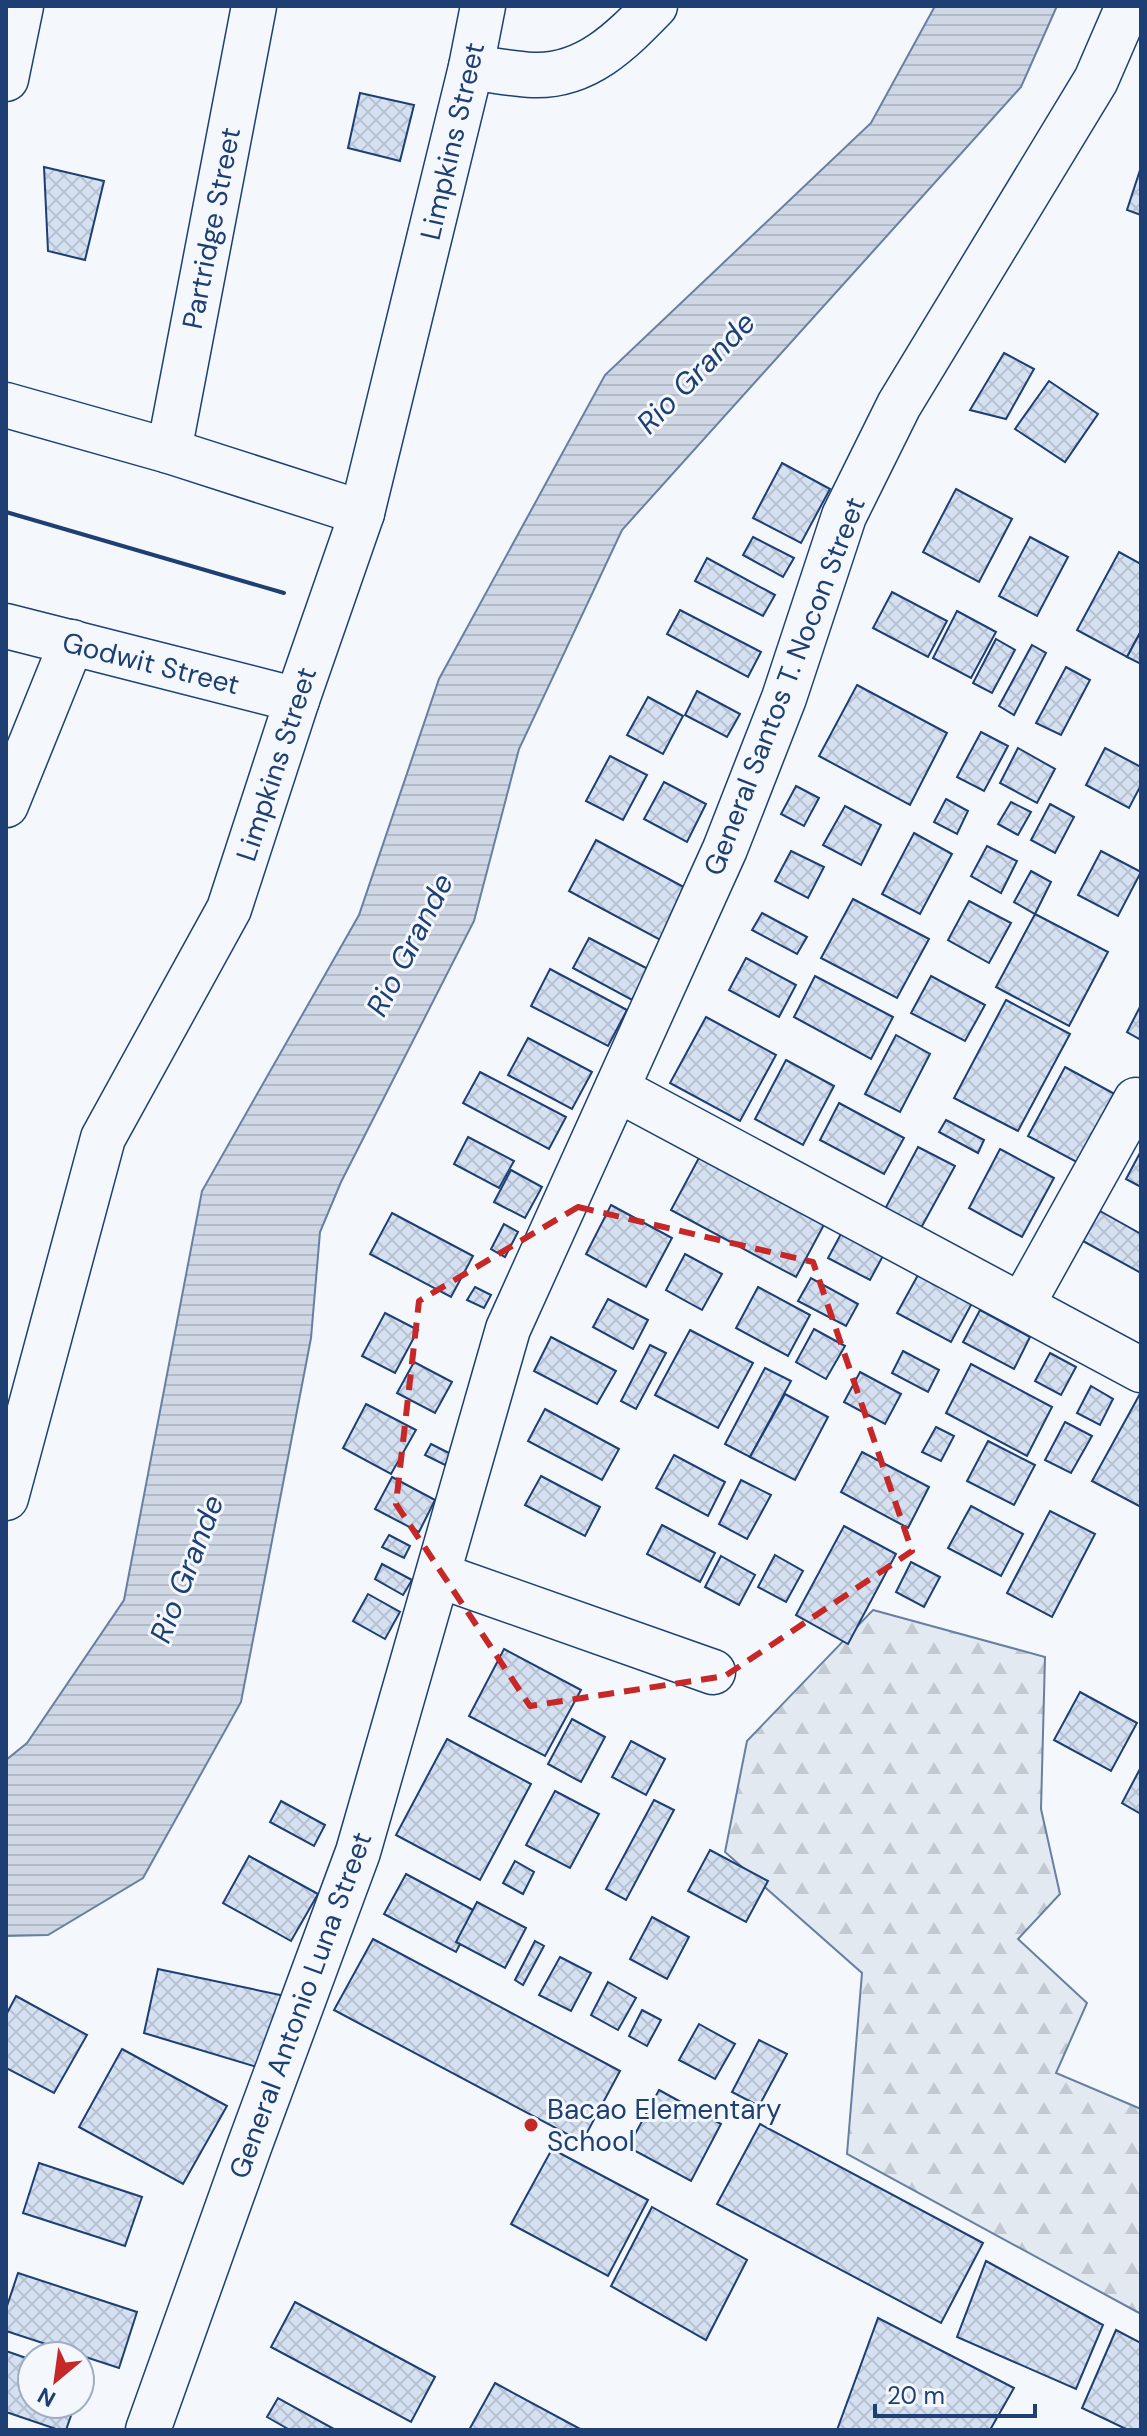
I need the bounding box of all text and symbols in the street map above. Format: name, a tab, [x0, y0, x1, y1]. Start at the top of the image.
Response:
street label: Limpkins Street	[412, 39, 493, 244]
street label: Partridge Street	[174, 124, 249, 332]
water label: Rio Grande	[628, 303, 763, 442]
street label: General Santos T. Nocon Street	[695, 492, 874, 881]
street label: Godwit Street	[58, 624, 243, 703]
street label: Limpkins Street	[228, 663, 325, 866]
water label: Rio Grande	[357, 867, 462, 1023]
water label: Rio Grande	[141, 1490, 232, 1648]
street label: General Antonio Luna Street	[220, 1827, 380, 2183]
place label: Bacao Elementary School	[547, 2091, 781, 2160]
marker: Bacao Elementary School	[522, 2116, 540, 2134]
north arrow	[16, 2340, 96, 2420]
scale bar	[875, 2368, 1035, 2418]
text: N	[32, 2380, 61, 2414]
text: 20 m	[887, 2380, 945, 2411]

